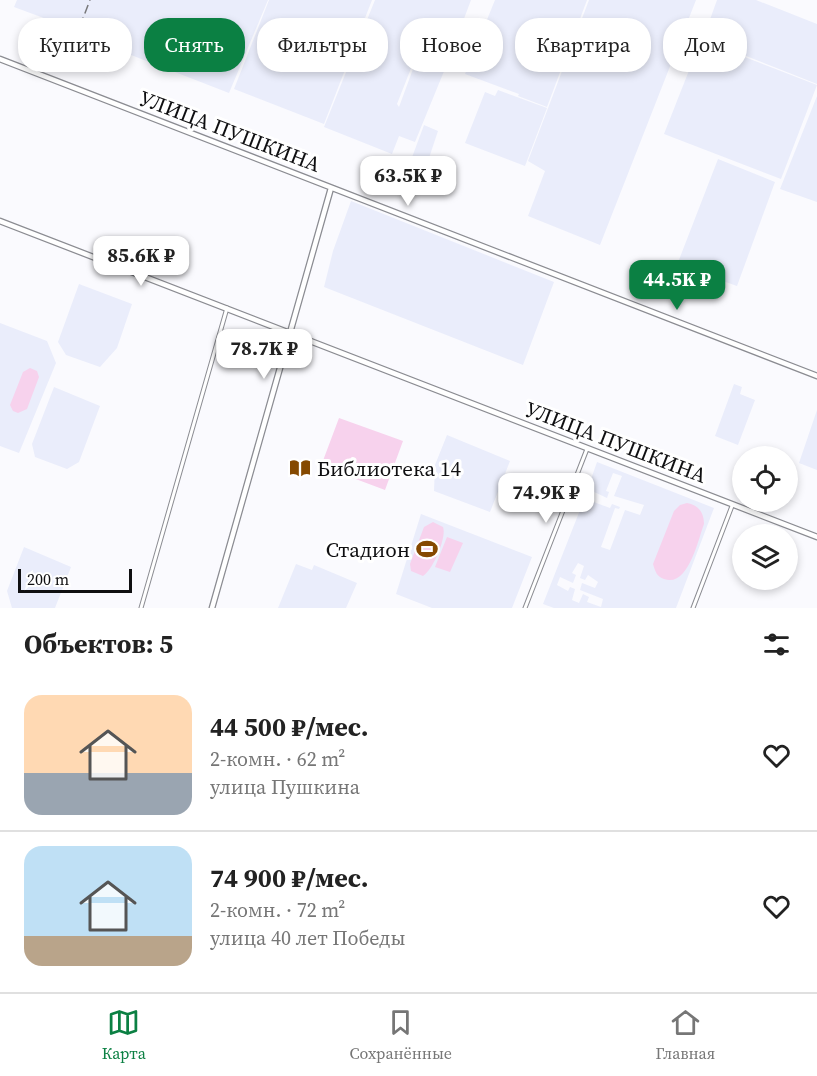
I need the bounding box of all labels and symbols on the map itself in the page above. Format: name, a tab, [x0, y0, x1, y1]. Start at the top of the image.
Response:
street label: УЛИЦА ПУШКИНА	[135, 83, 325, 179]
pin: 63.5K ₽	[353, 156, 463, 207]
pin: 85.6K ₽	[86, 236, 196, 287]
pin: 44.5K ₽	[622, 260, 732, 311]
pin: 78.7K ₽	[209, 329, 319, 380]
street label: УЛИЦА ПУШКИНА	[521, 394, 711, 490]
place label: Библиотека 14	[317, 454, 461, 483]
library icon: Библиотека 14	[288, 456, 312, 480]
pin: 74.9K ₽	[491, 473, 601, 524]
place label: Стадион	[326, 535, 410, 564]
sports icon: Стадион	[415, 537, 439, 561]
scale bar	[18, 566, 132, 594]

